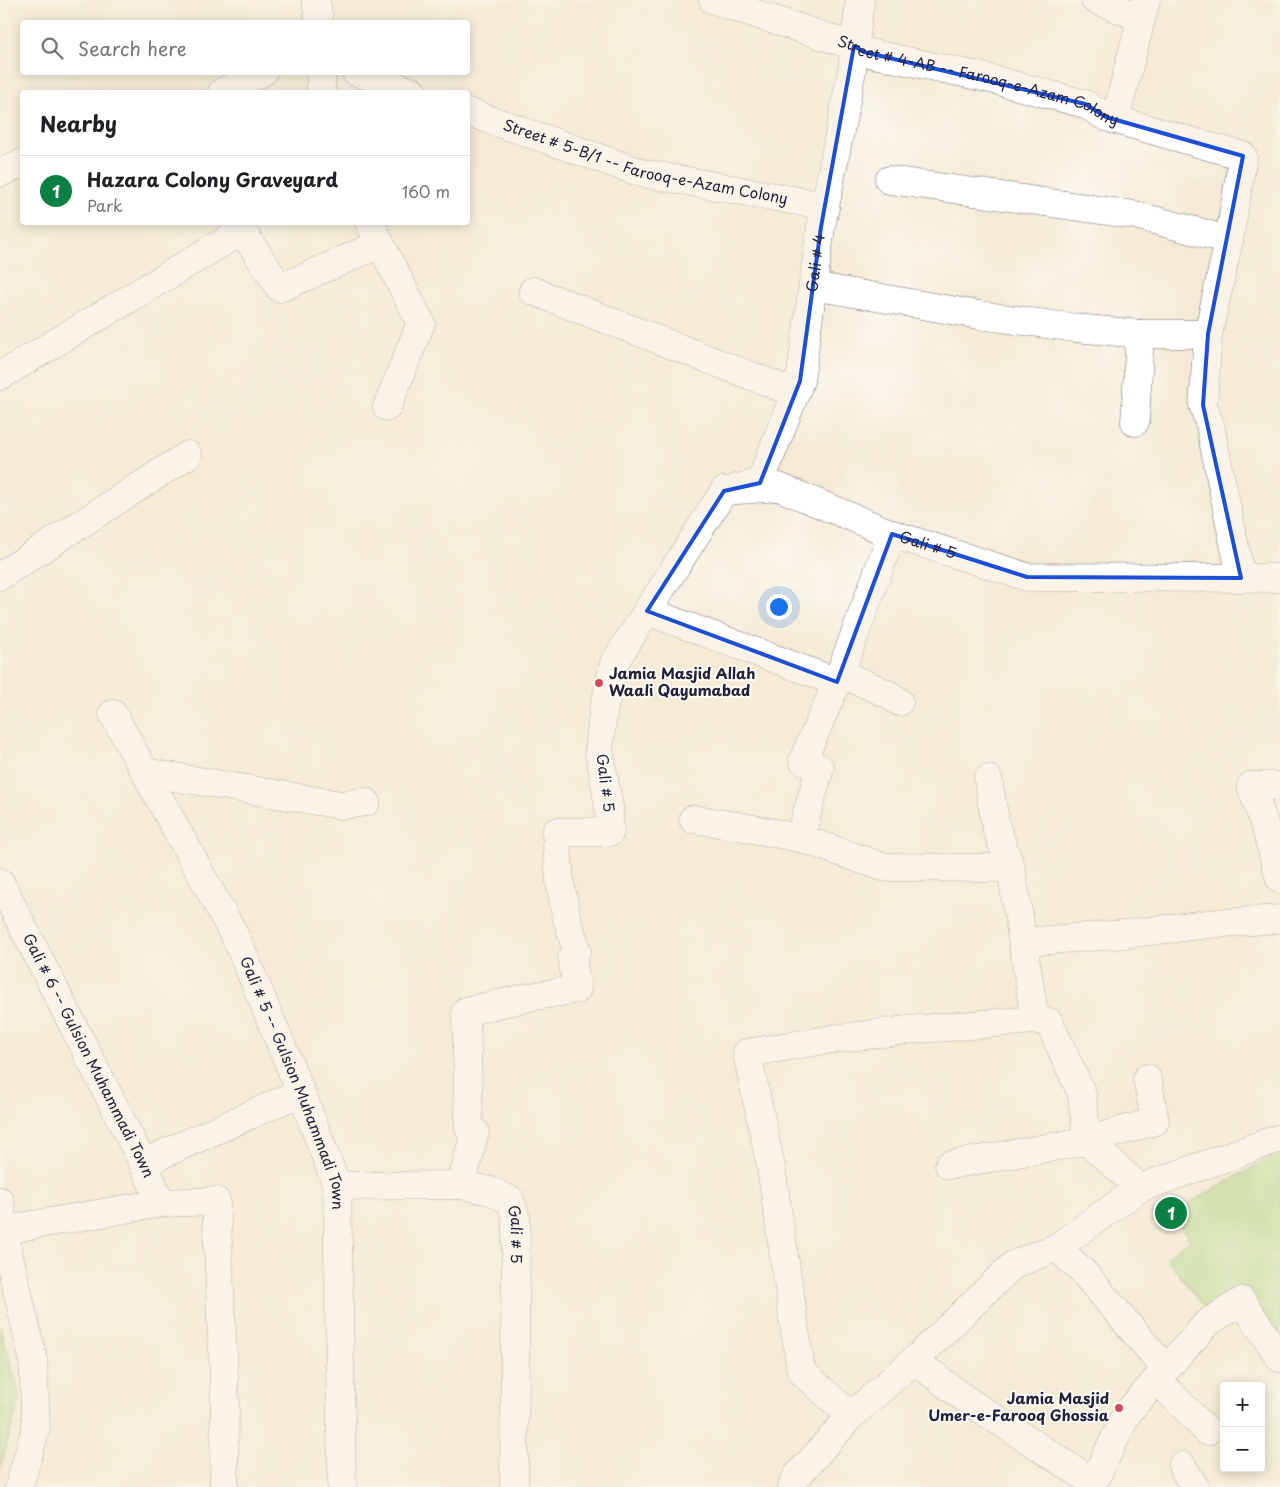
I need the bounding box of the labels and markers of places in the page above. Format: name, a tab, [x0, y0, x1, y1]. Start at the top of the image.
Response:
place label: Jamia Masjid Allah Waali Qayumabad	[609, 661, 755, 701]
marker: Jamia Masjid Allah Waali Qayumabad	[593, 677, 605, 689]
pin: 1	[1155, 1194, 1187, 1232]
place label: Jamia Masjid Umer-e-Farooq Ghossia	[928, 1386, 1110, 1426]
marker: Jamia Masjid Umer-e-Farooq Ghossia	[1113, 1402, 1125, 1414]

